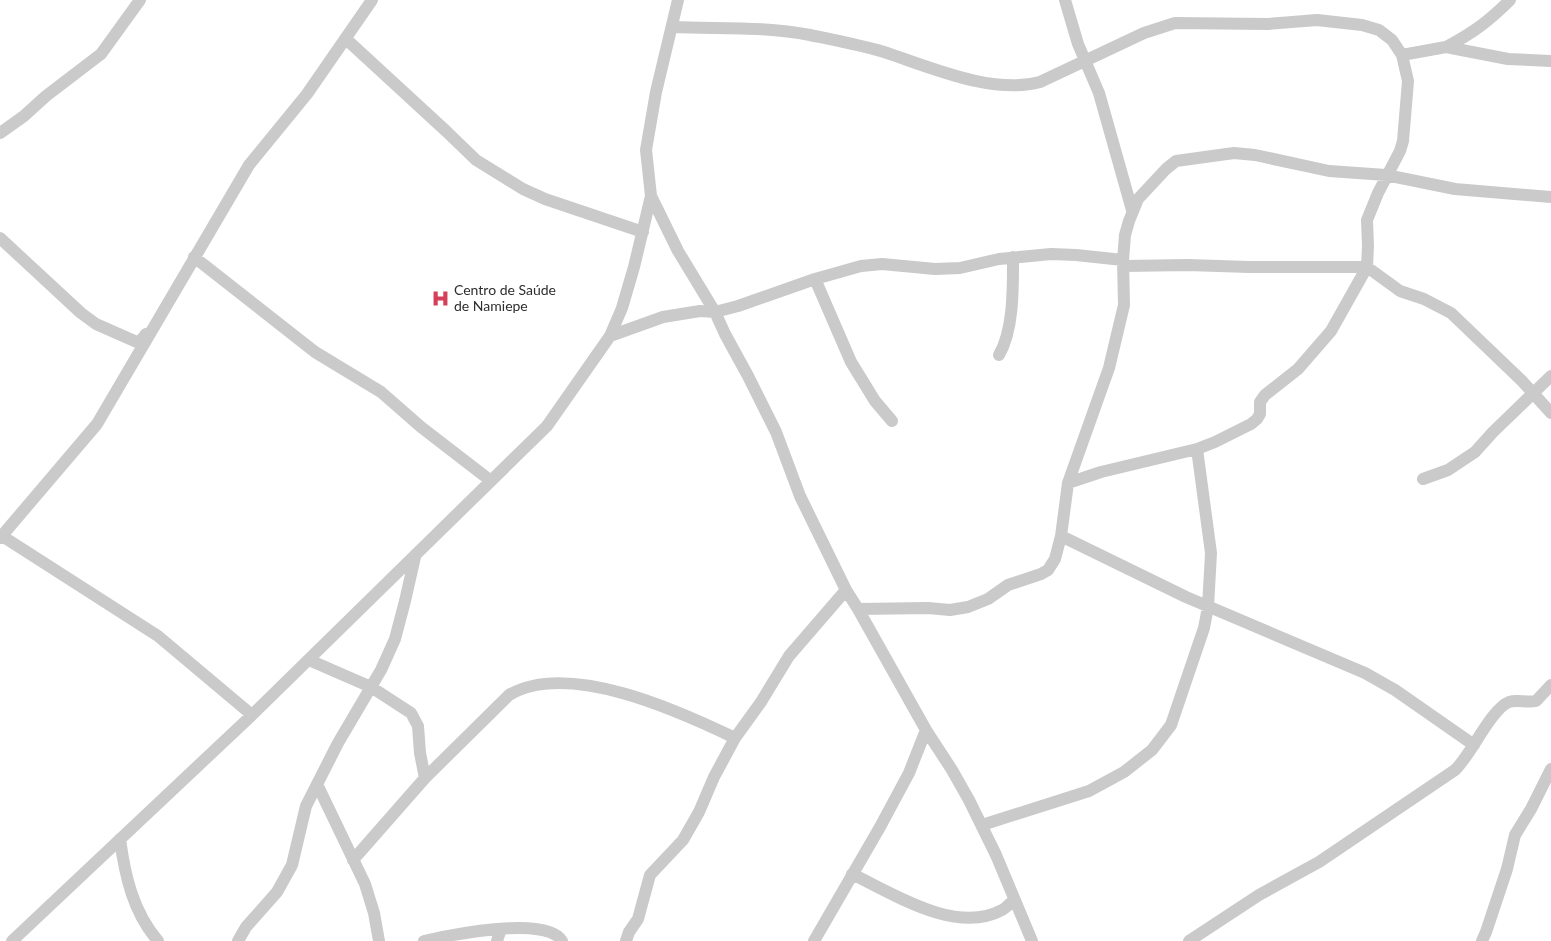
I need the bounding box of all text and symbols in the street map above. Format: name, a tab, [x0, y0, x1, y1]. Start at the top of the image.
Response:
place label: Centro de Saúde de Namiepe	[454, 281, 556, 314]
hospital icon: Centro de Saúde de Namiepe	[430, 288, 450, 308]

